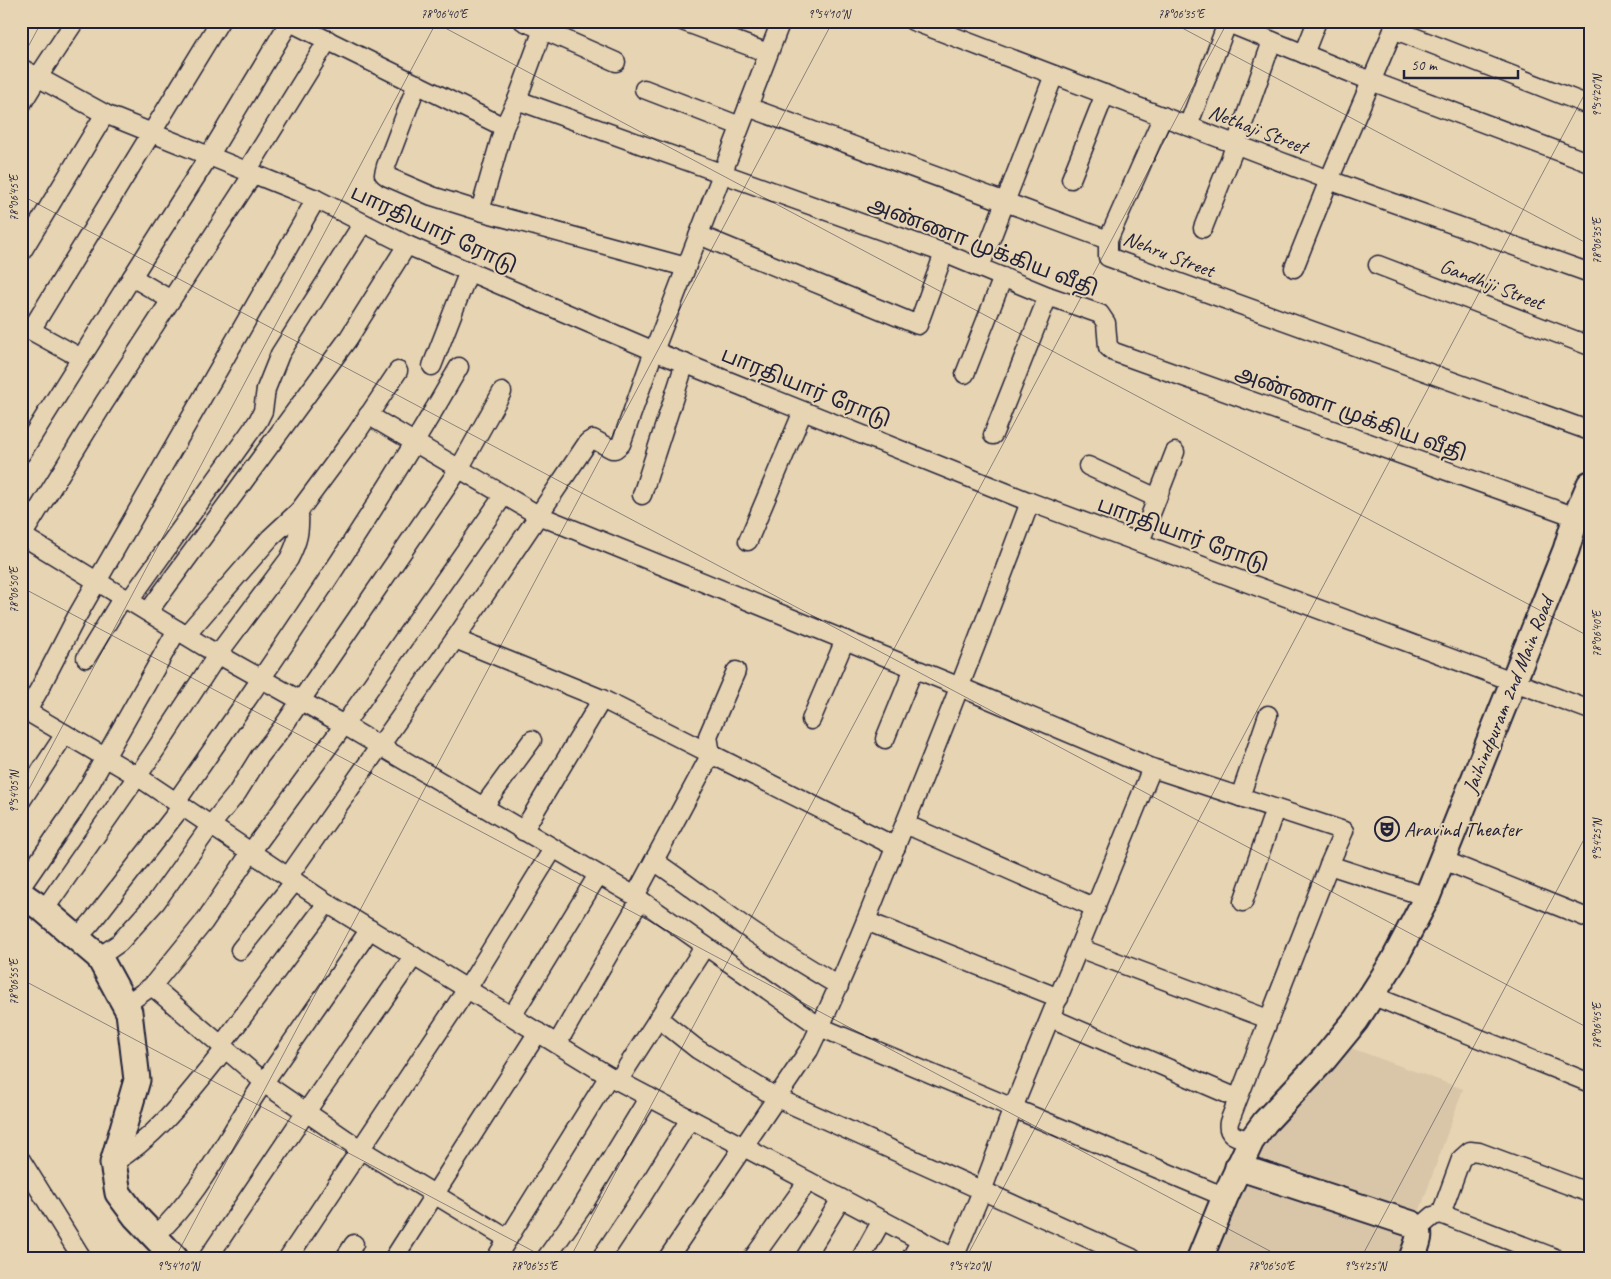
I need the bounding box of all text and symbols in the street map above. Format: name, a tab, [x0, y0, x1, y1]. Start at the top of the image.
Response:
text: 78°06'40"E	[421, 6, 469, 22]
text: 9°54'10"N	[808, 6, 852, 22]
text: 78°06'35"E	[1158, 6, 1206, 22]
scale bar	[1404, 48, 1517, 80]
text: 50 m	[1411, 56, 1438, 75]
text: 9°54'20"N	[1589, 73, 1605, 117]
street label: Nethaji Street	[1205, 98, 1314, 161]
text: 78°06'45"E	[6, 173, 22, 221]
street label: பாரதியார் ரோடு	[346, 179, 521, 280]
street label: அண்ணா முக்கிய வீதி	[864, 190, 1102, 303]
text: 78°06'35"E	[1589, 216, 1605, 264]
street label: Nehru Street	[1120, 225, 1220, 284]
street label: Gandhiji Street	[1436, 252, 1550, 316]
street label: பாரதியார் ரோடு	[717, 341, 894, 434]
street label: அண்ணா முக்கிய வீதி	[1231, 359, 1470, 468]
street label: பாரதியார் ரோடு	[1093, 491, 1272, 578]
text: 78°06'50"E	[6, 565, 22, 613]
street label: Jaihindpuram 2nd Main Road	[1456, 590, 1561, 798]
text: 78°06'40"E	[1589, 609, 1605, 657]
text: 9°54'05"N	[6, 769, 22, 813]
theatre icon: Aravind Theater	[1374, 816, 1400, 842]
place label: Aravind Theater	[1404, 816, 1524, 842]
text: 9°54'25"N	[1589, 817, 1605, 861]
text: 78°06'55"E	[6, 957, 22, 1005]
text: 78°06'45"E	[1589, 1001, 1605, 1049]
text: 9°54'10"N	[157, 1258, 201, 1274]
text: 78°06'55"E	[511, 1258, 559, 1274]
text: 9°54'20"N	[948, 1258, 992, 1274]
text: 78°06'50"E	[1248, 1258, 1296, 1274]
text: 9°54'25"N	[1344, 1258, 1388, 1274]

